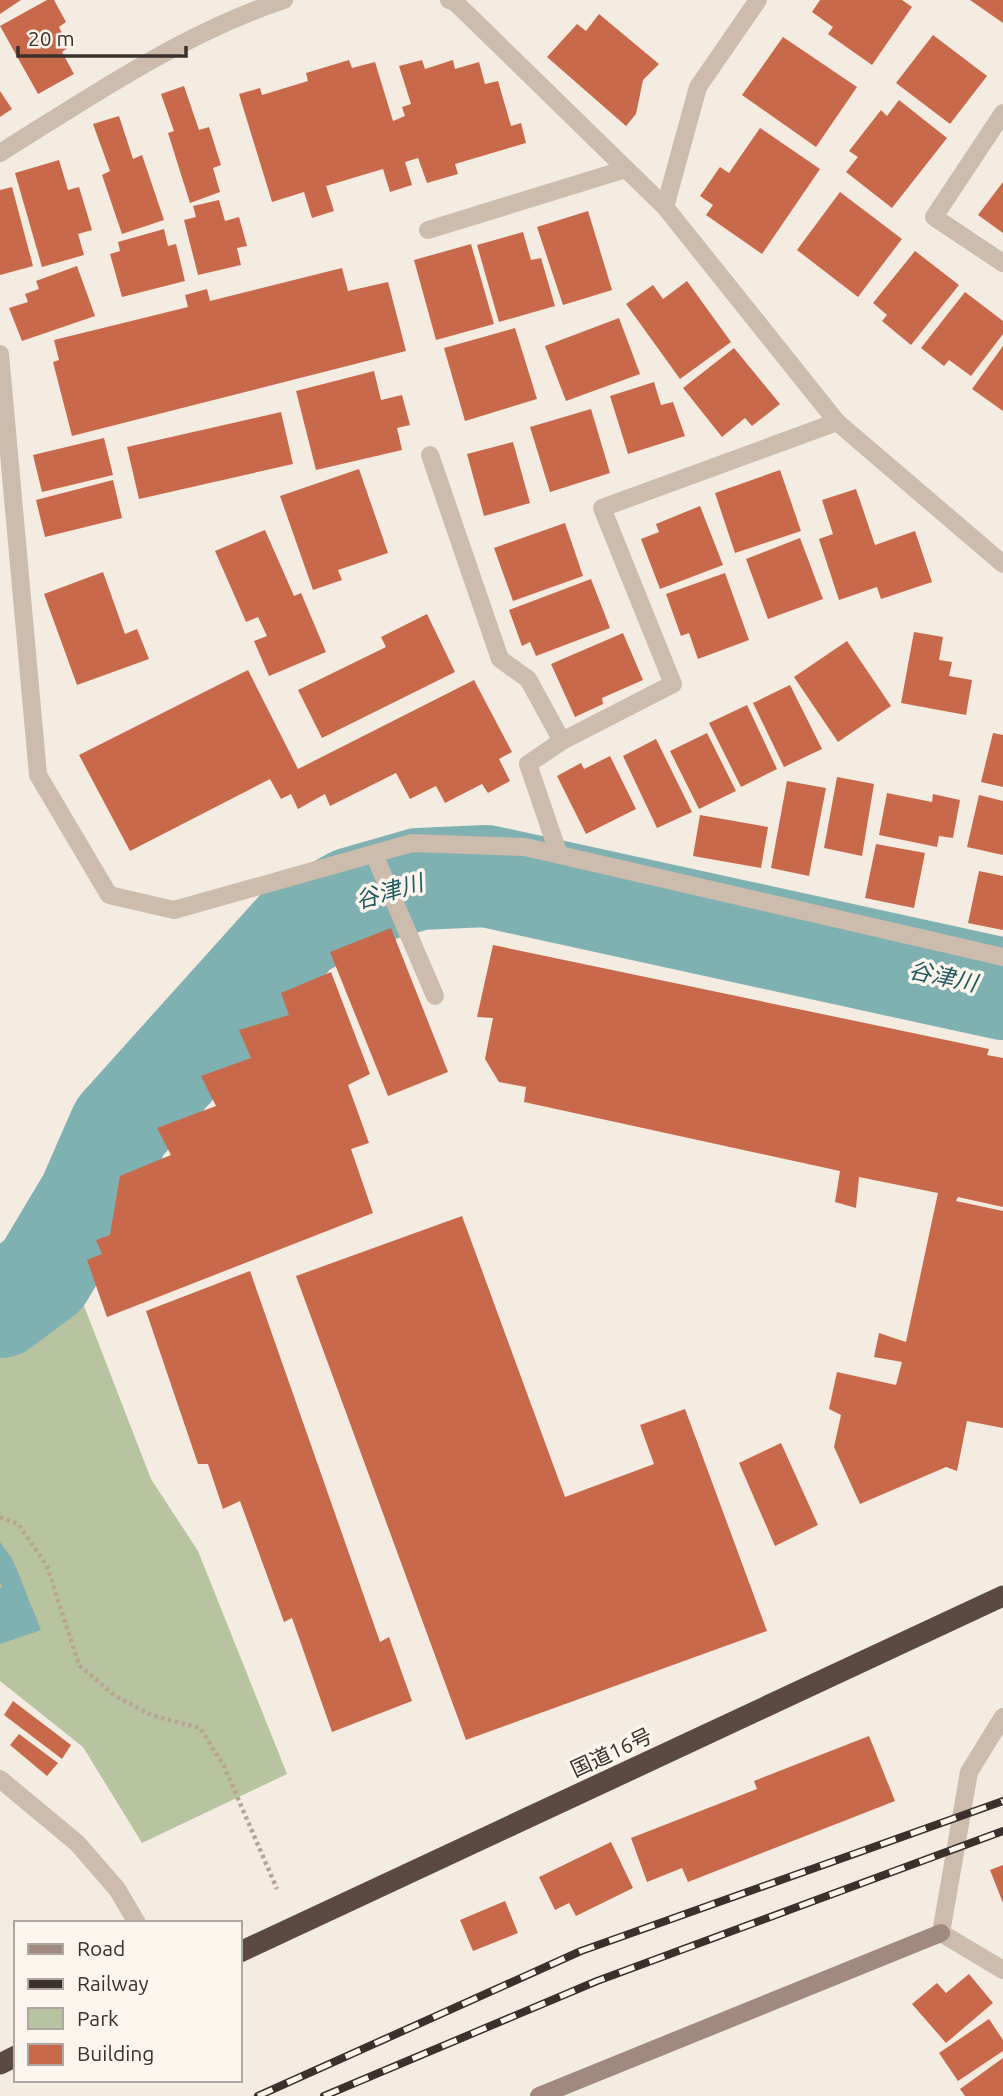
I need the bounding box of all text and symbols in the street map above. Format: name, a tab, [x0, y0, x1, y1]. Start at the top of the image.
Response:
scale bar	[18, 14, 186, 58]
text: 20 m	[28, 26, 75, 50]
water label: 谷津川	[352, 869, 428, 913]
water label: 谷津川	[907, 957, 982, 996]
street label: 国道16号	[567, 1723, 655, 1781]
legend	[14, 1921, 242, 2082]
text: Road	[77, 1936, 125, 1960]
text: Railway	[77, 1971, 149, 1995]
text: Park	[77, 2006, 119, 2030]
text: Building	[77, 2041, 154, 2065]

